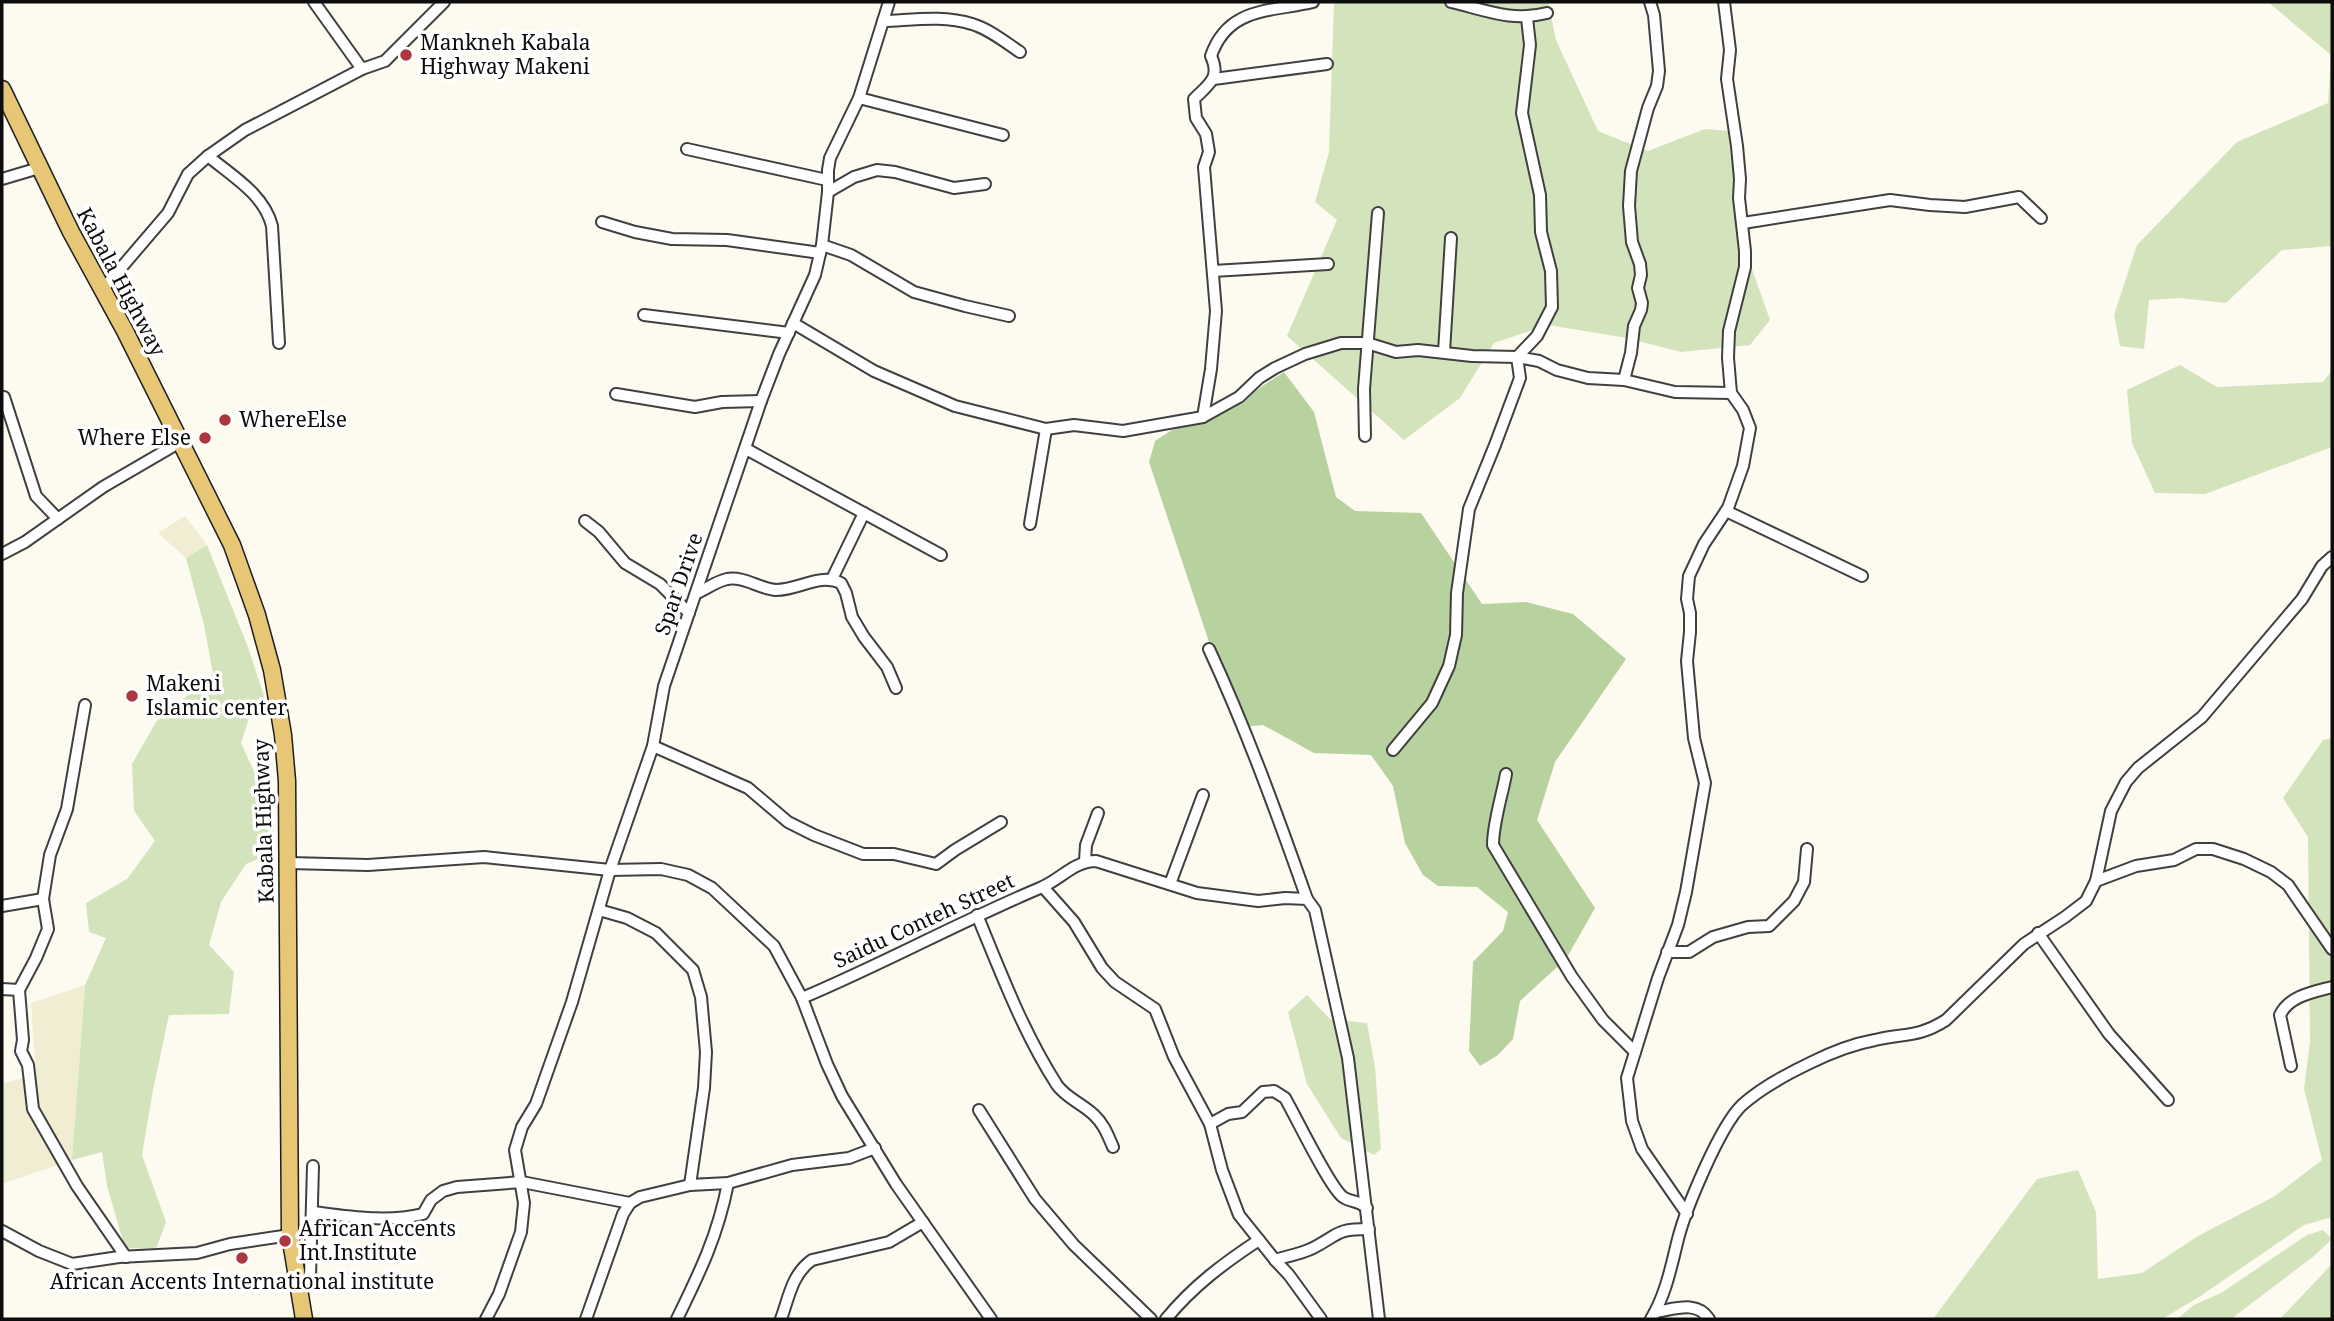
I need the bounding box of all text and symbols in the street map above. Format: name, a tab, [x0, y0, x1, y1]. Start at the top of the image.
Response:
place label: Mankneh Kabala Highway Makeni	[420, 28, 591, 80]
marker: Mankneh Kabala Highway Makeni	[398, 47, 414, 63]
street label: Kabala Highway	[71, 202, 173, 361]
place label: WhereElse	[239, 405, 347, 433]
marker: WhereElse	[217, 412, 233, 428]
place label: Where Else	[78, 423, 191, 451]
marker: Where Else	[197, 430, 213, 446]
street label: Spar Drive	[647, 529, 709, 639]
place label: Makeni Islamic center	[146, 669, 288, 721]
marker: Makeni Islamic center	[124, 688, 140, 704]
street label: Kabala Highway	[246, 738, 280, 904]
street label: Saidu Conteh Street	[829, 866, 1018, 974]
place label: African Accents Int.Institute	[299, 1214, 456, 1266]
marker: African Accents Int.Institute	[277, 1233, 293, 1249]
marker: African Accents International institute	[234, 1250, 250, 1266]
place label: African Accents International institute	[50, 1267, 434, 1295]

